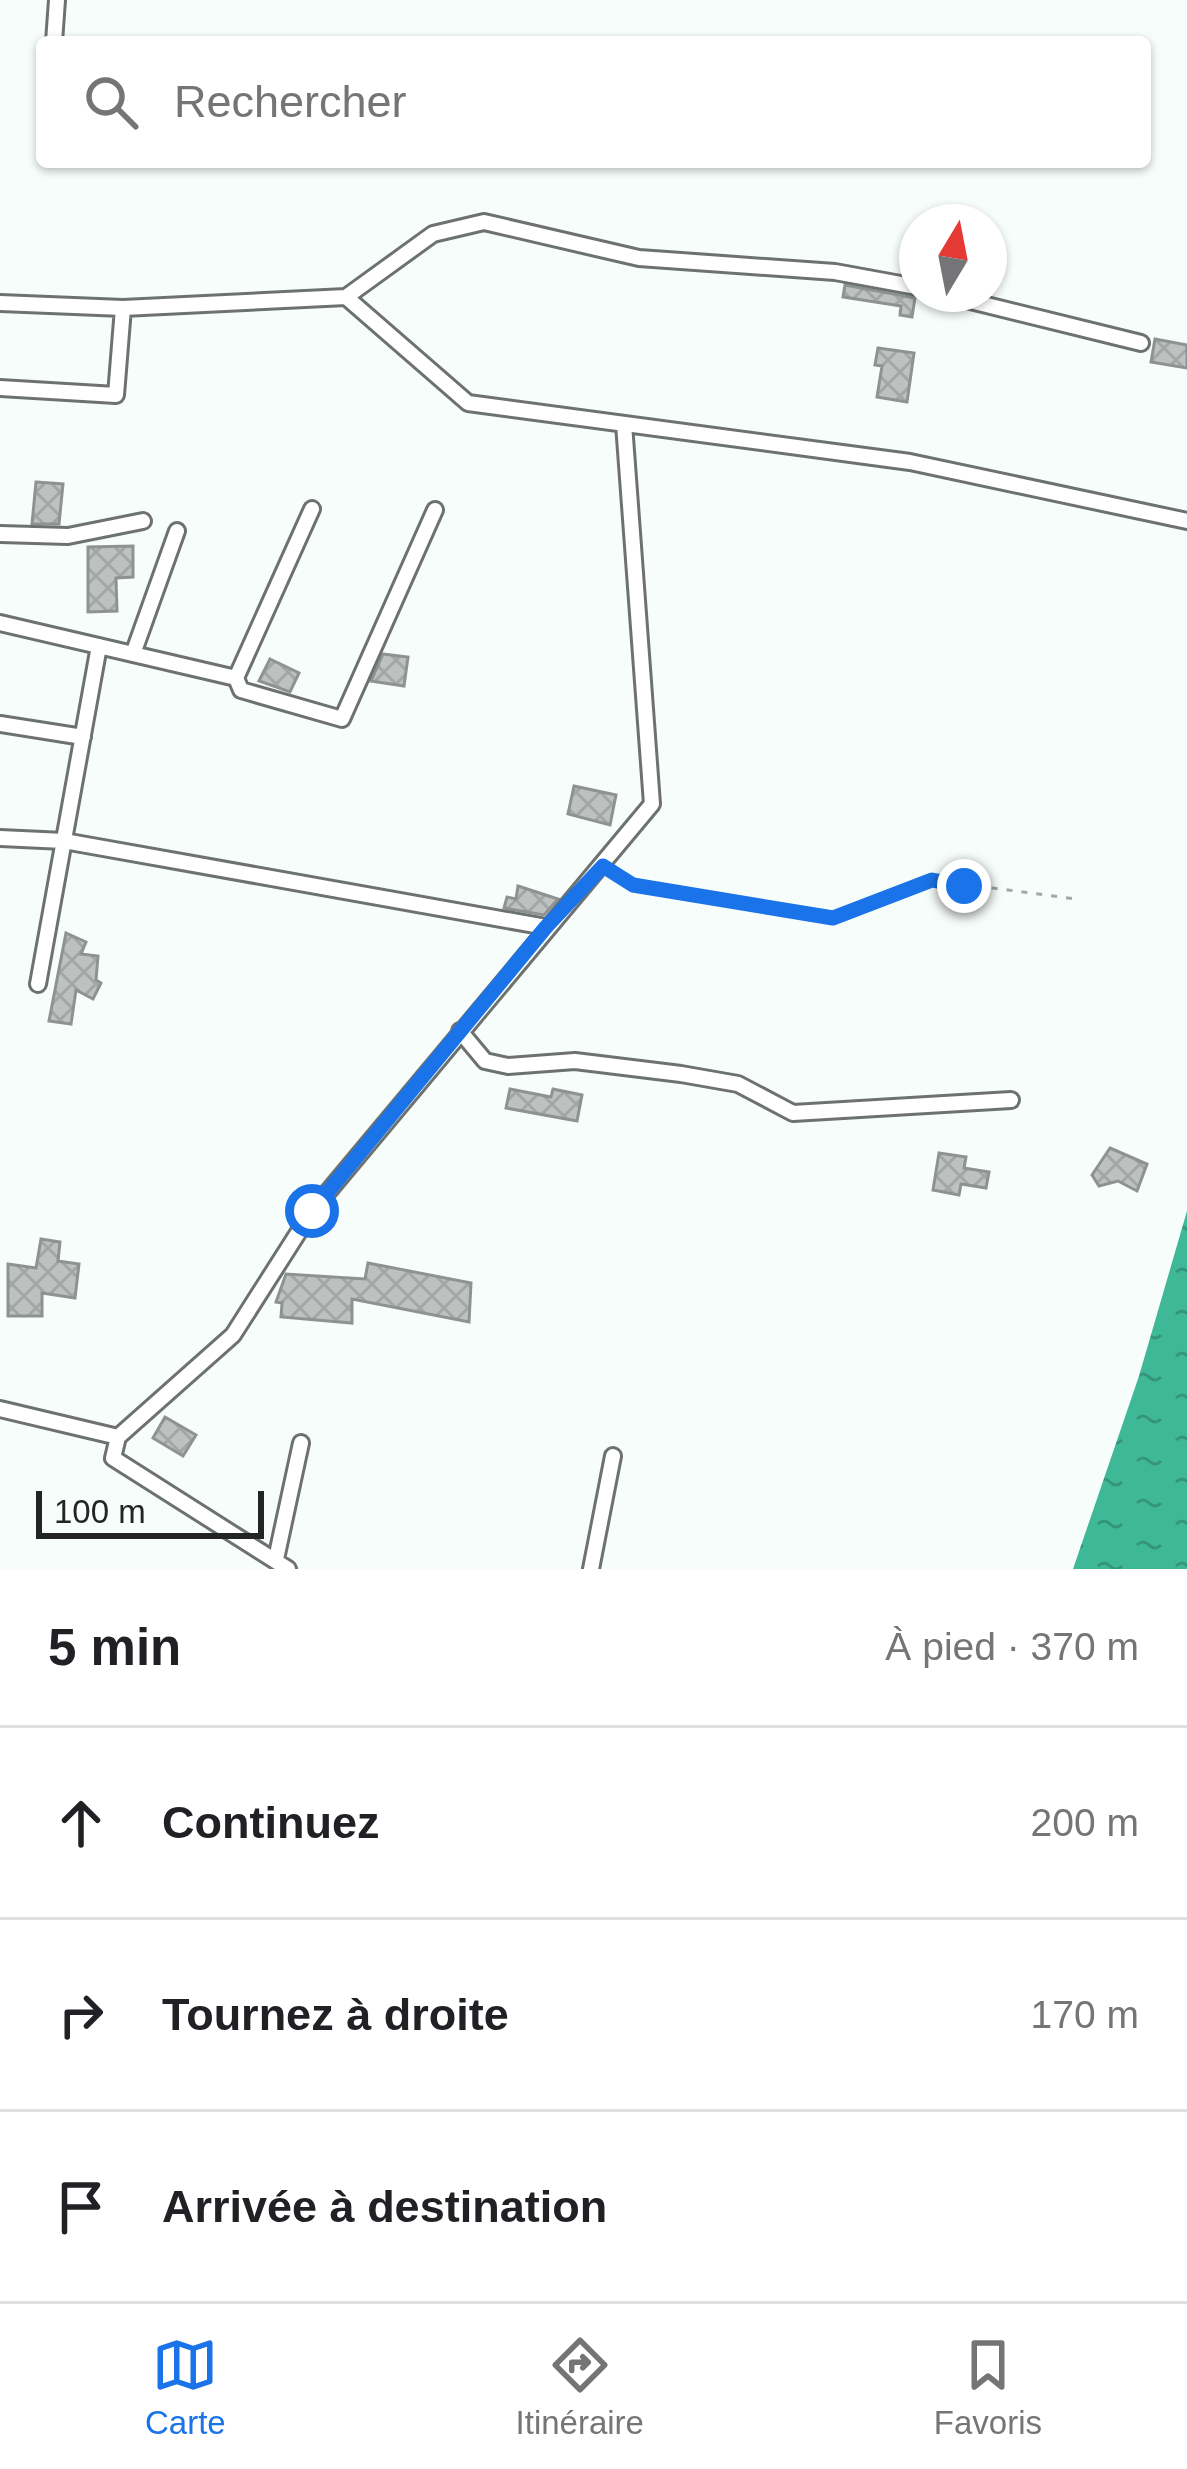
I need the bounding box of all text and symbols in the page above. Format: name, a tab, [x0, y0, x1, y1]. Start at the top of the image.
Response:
search box	[36, 36, 1151, 168]
icon: search	[78, 69, 144, 135]
text: Rechercher	[174, 76, 407, 127]
north arrow	[899, 204, 1007, 312]
route end	[937, 859, 991, 913]
route start	[285, 1184, 339, 1238]
scale bar	[36, 1485, 264, 1538]
text: 100 m	[54, 1493, 146, 1530]
text: 5 min	[48, 1619, 181, 1676]
text: À pied · 370 m	[885, 1625, 1139, 1668]
icon: ahead	[48, 1790, 114, 1856]
text: Continuez	[162, 1797, 379, 1848]
text: 200 m	[1031, 1801, 1139, 1844]
icon: right	[48, 1982, 114, 2048]
text: Tournez à droite	[162, 1989, 509, 2040]
text: 170 m	[1031, 1993, 1139, 2036]
icon: arrive	[48, 2174, 114, 2240]
text: Arrivée à destination	[162, 2181, 607, 2232]
tab: Carte	[145, 2332, 226, 2442]
tab: Itinéraire	[516, 2332, 644, 2442]
tab: Favoris	[934, 2332, 1042, 2442]

